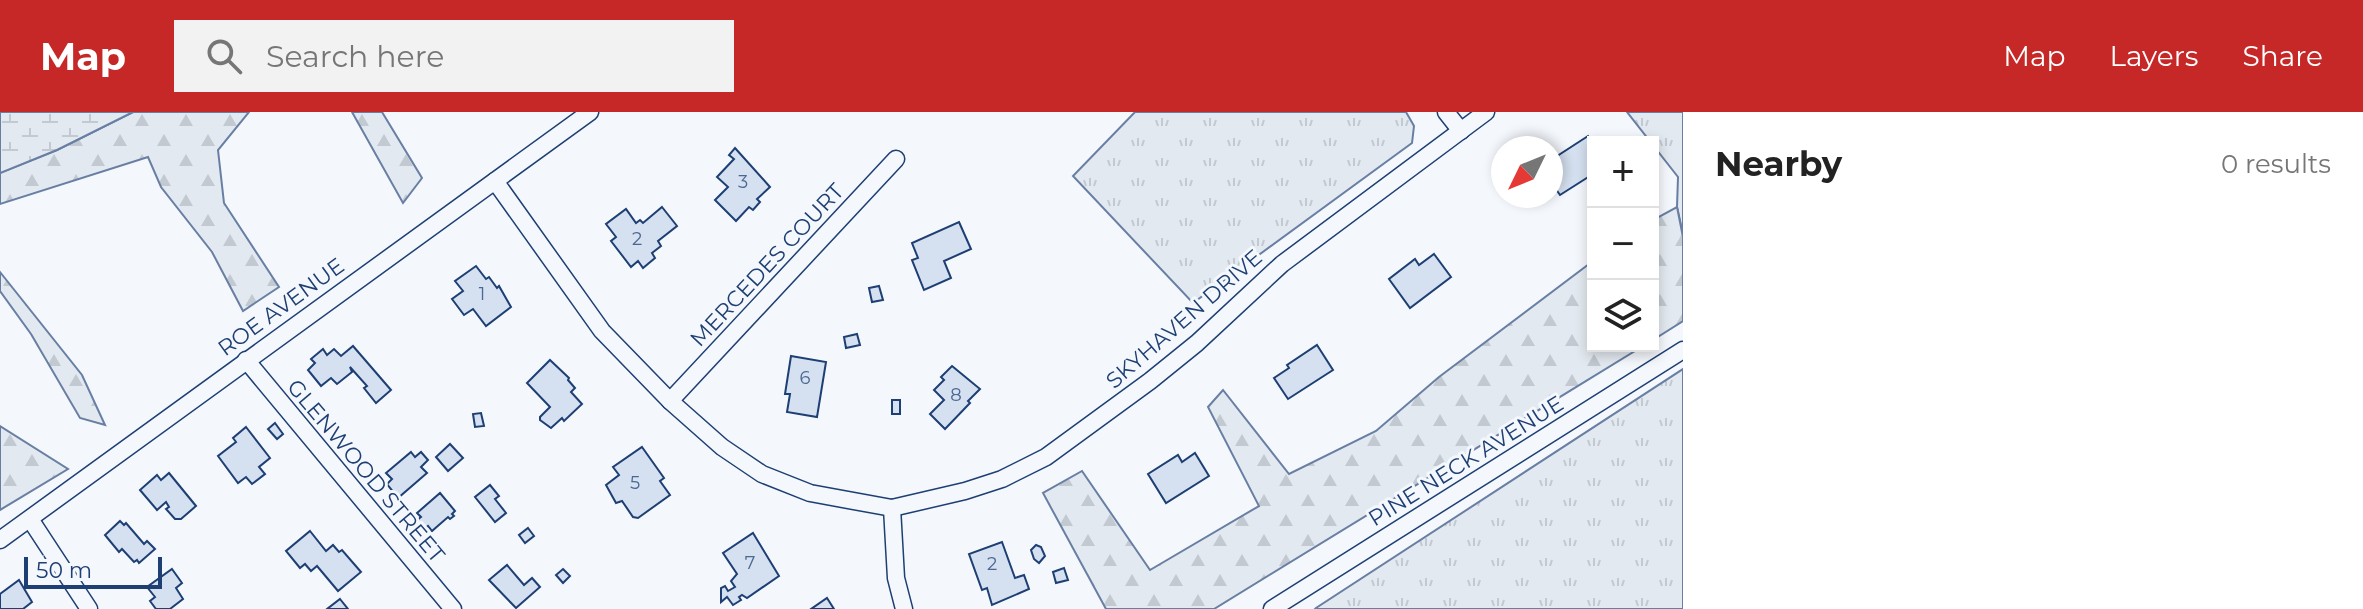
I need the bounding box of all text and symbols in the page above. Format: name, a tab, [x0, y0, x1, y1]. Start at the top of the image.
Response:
search box	[174, 20, 734, 92]
text: Map	[40, 33, 126, 80]
icon: search	[202, 34, 246, 78]
text: Search here	[266, 38, 444, 75]
text: Map	[2003, 39, 2066, 73]
text: Layers	[2110, 39, 2199, 73]
text: Share	[2243, 39, 2323, 73]
north arrow	[1491, 136, 1563, 208]
map controls	[1587, 136, 1659, 352]
button: +	[1587, 136, 1659, 208]
text: Nearby	[1715, 143, 1842, 185]
text: 0 results	[2221, 148, 2331, 180]
house number: 3	[738, 171, 748, 193]
street label: MERCEDES COURT	[684, 178, 850, 352]
button: −	[1587, 208, 1659, 280]
house number: 2	[632, 228, 642, 250]
street label: SKYHAVEN DRIVE	[1100, 244, 1268, 394]
street label: ROE AVENUE	[213, 252, 349, 362]
button: layers	[1587, 280, 1659, 352]
house number: 1	[479, 283, 485, 305]
house number: 6	[800, 367, 811, 389]
street label: GLENWOOD STREET	[281, 374, 451, 568]
house number: 8	[950, 384, 962, 406]
street label: PINE NECK AVENUE	[1363, 390, 1569, 532]
house number: 5	[630, 472, 640, 494]
house number: 7	[745, 552, 755, 574]
scale bar	[24, 553, 162, 589]
house number: 2	[987, 553, 997, 575]
text: 50 m	[36, 557, 92, 584]

